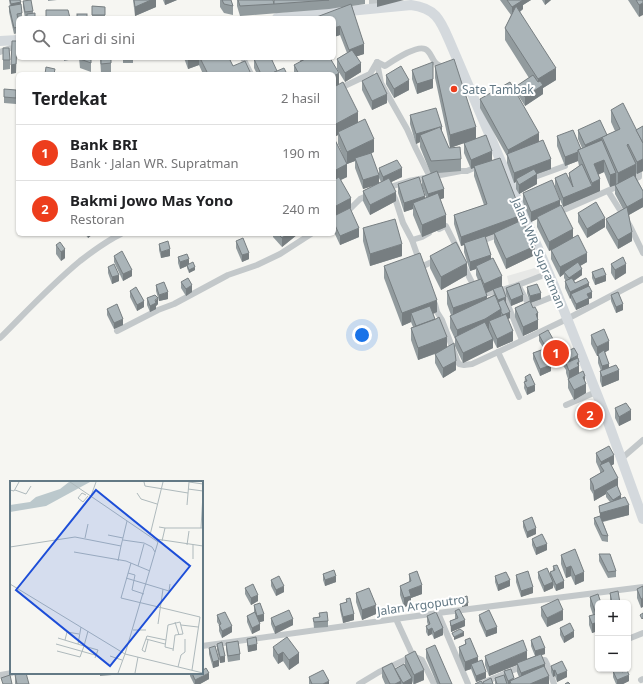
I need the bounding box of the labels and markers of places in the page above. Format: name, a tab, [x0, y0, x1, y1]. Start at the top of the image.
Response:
place label: Sate Tambak	[462, 81, 534, 98]
marker: Sate Tambak	[449, 84, 459, 94]
pin: 1	[543, 338, 569, 368]
pin: 2	[577, 400, 603, 430]

